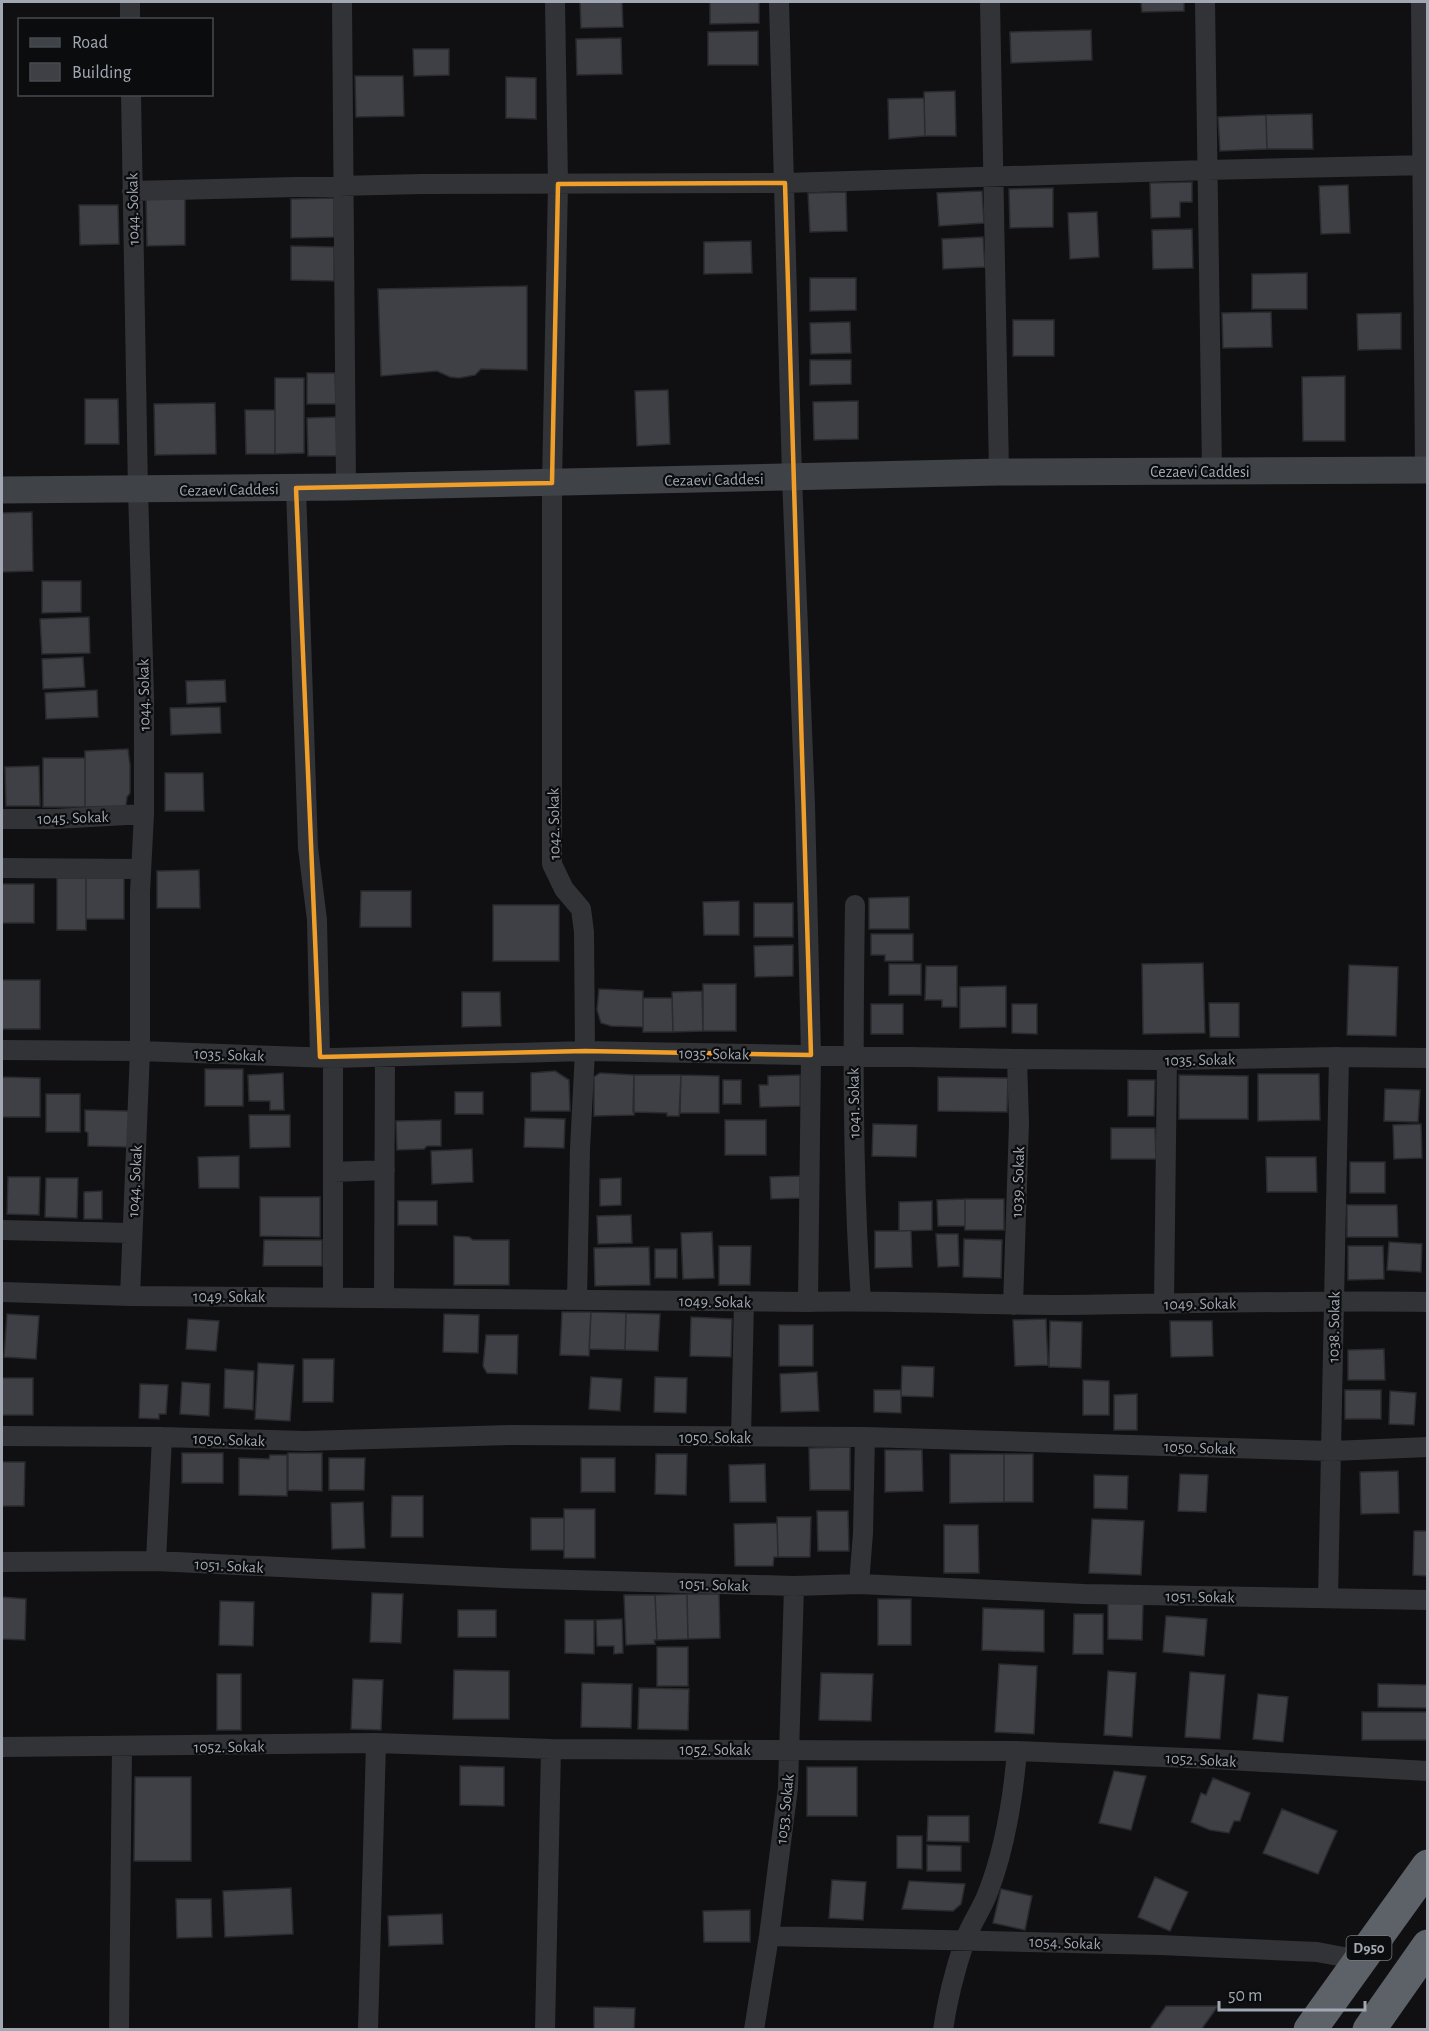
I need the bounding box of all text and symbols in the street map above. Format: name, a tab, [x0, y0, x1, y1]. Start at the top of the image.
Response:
legend	[18, 18, 213, 96]
text: Road	[72, 34, 108, 52]
text: Building	[72, 64, 132, 82]
street label: 1044. Sokak	[124, 172, 142, 245]
street label: Cezaevi Caddesi	[1150, 464, 1250, 480]
street label: Cezaevi Caddesi	[664, 471, 764, 489]
street label: Cezaevi Caddesi	[179, 481, 279, 499]
street label: 1044. Sokak	[135, 658, 153, 731]
street label: 1042. Sokak	[545, 787, 563, 860]
street label: 1045. Sokak	[37, 809, 110, 827]
street label: 1035. Sokak	[679, 1045, 750, 1063]
street label: 1035. Sokak	[194, 1046, 265, 1064]
street label: 1035. Sokak	[1165, 1051, 1236, 1069]
street label: 1041. Sokak	[845, 1067, 863, 1138]
street label: 1044. Sokak	[125, 1144, 145, 1218]
street label: 1039. Sokak	[1009, 1146, 1027, 1218]
street label: 1049. Sokak	[193, 1289, 266, 1305]
street label: 1038. Sokak	[1325, 1291, 1343, 1363]
street label: 1049. Sokak	[679, 1293, 752, 1311]
street label: 1049. Sokak	[1164, 1295, 1237, 1313]
street label: 1050. Sokak	[679, 1430, 752, 1446]
street label: 1050. Sokak	[193, 1431, 266, 1449]
street label: 1050. Sokak	[1164, 1439, 1237, 1457]
street label: 1051. Sokak	[194, 1556, 265, 1576]
street label: 1051. Sokak	[679, 1576, 750, 1594]
street label: 1051. Sokak	[1165, 1588, 1235, 1606]
street label: 1052. Sokak	[193, 1738, 265, 1756]
street label: 1052. Sokak	[680, 1742, 751, 1758]
street label: 1052. Sokak	[1165, 1750, 1238, 1770]
street label: 1053. Sokak	[773, 1773, 797, 1845]
street label: 1054. Sokak	[1029, 1934, 1102, 1952]
road number: D950	[1346, 1936, 1392, 1960]
scale bar	[1219, 1974, 1364, 2012]
text: 50 m	[1228, 1987, 1262, 2005]

